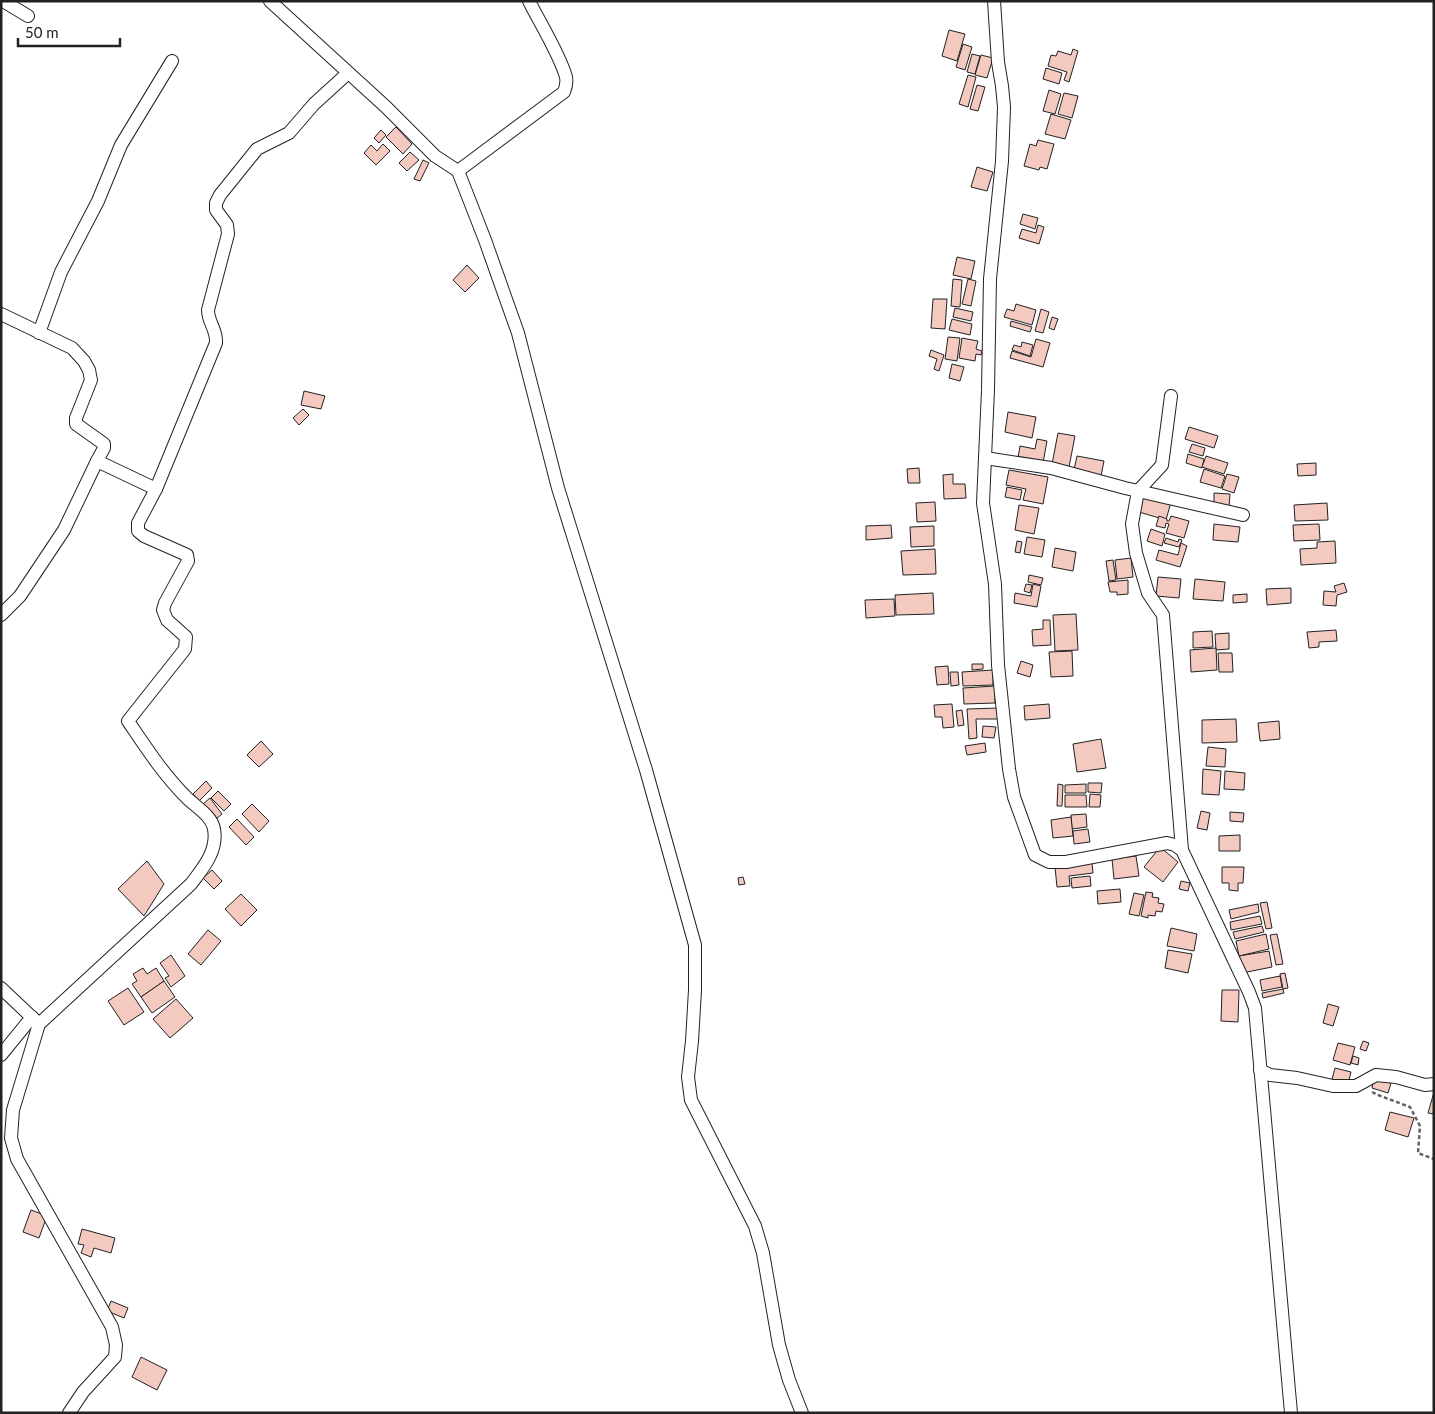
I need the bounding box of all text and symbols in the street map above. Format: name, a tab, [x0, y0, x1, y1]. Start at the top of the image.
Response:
scale bar	[18, 15, 120, 47]
text: 50 m	[25, 23, 59, 41]

